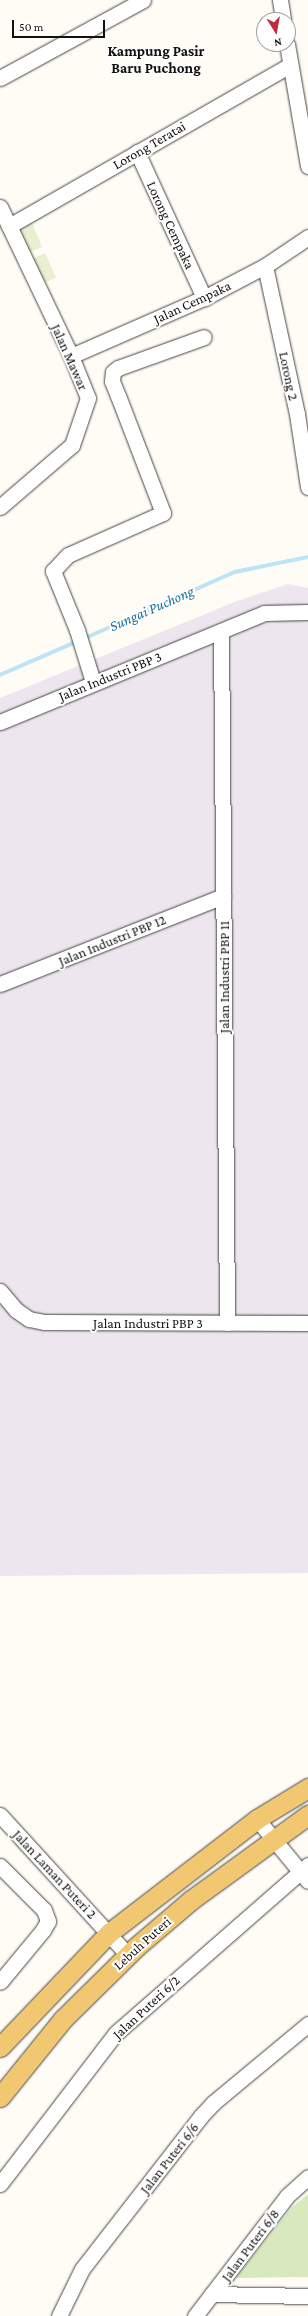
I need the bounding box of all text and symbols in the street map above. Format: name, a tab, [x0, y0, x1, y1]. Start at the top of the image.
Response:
scale bar	[14, 12, 107, 38]
north arrow	[256, 12, 296, 52]
text: 50 m	[19, 20, 43, 34]
text: N	[273, 36, 283, 49]
district label: Kampung Pasir Baru Puchong	[107, 42, 205, 77]
street label: Lorong Teratai	[109, 117, 189, 173]
street label: Lorong Cempaka	[143, 178, 199, 272]
street label: Jalan Cempaka	[151, 277, 233, 327]
street label: Jalan Mawar	[48, 321, 92, 393]
street label: Lorong 2	[276, 350, 302, 402]
water label: Sungai Puchong	[107, 582, 197, 636]
street label: Jalan Industri PBP 3	[56, 648, 164, 704]
street label: Jalan Industri PBP 12	[56, 911, 168, 969]
street label: Jalan Industri PBP 11	[216, 921, 232, 1033]
street label: Jalan Industri PBP 3	[93, 1315, 203, 1331]
street label: Jalan Laman Puteri 2	[10, 1826, 100, 1922]
street label: Lebuh Puteri	[110, 1913, 174, 1973]
street label: Jalan Puteri 6/2	[109, 1972, 183, 2042]
street label: Jalan Puteri 6/6	[136, 2119, 202, 2197]
street label: Jalan Puteri 6/8	[217, 2205, 283, 2285]

